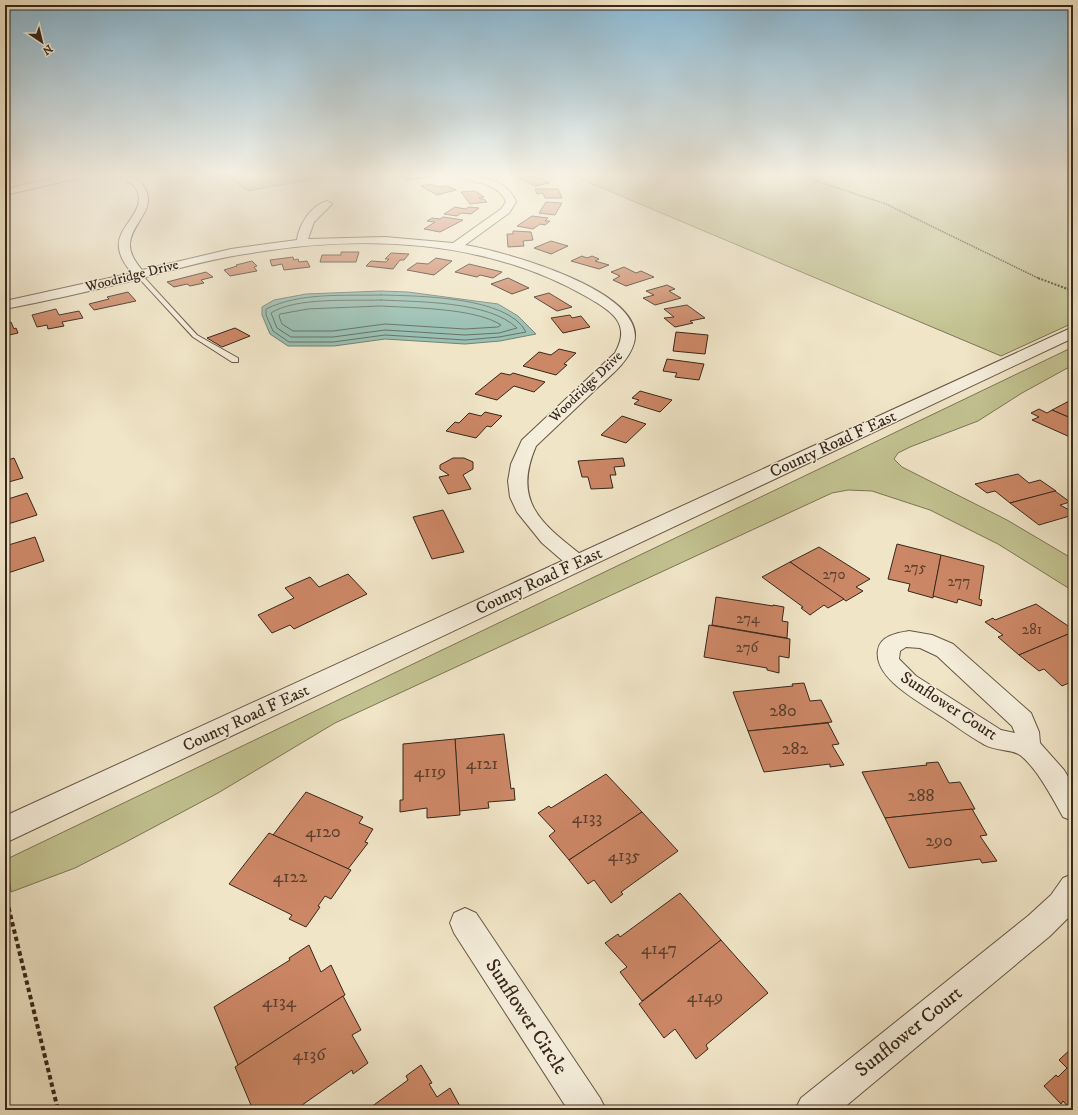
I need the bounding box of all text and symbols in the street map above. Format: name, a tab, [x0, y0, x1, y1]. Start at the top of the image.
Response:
north arrow	[22, 22, 62, 62]
text: N	[39, 41, 55, 58]
street label: Woodridge Drive	[83, 256, 181, 297]
street label: Woodridge Drive	[545, 347, 627, 427]
street label: County Road F East	[766, 405, 900, 483]
street label: County Road F East	[472, 542, 606, 620]
house number: 275	[904, 558, 927, 577]
house number: 270	[823, 565, 845, 584]
house number: 277	[948, 572, 970, 591]
house number: 274	[736, 609, 760, 628]
house number: 281	[1022, 620, 1042, 639]
house number: 276	[736, 638, 760, 657]
street label: Sunflower Court	[896, 666, 1002, 746]
street label: County Road F East	[179, 679, 313, 757]
house number: 280	[769, 700, 797, 722]
house number: 282	[782, 738, 808, 760]
house number: 4121	[466, 753, 498, 775]
house number: 4119	[414, 761, 446, 783]
house number: 288	[908, 785, 934, 807]
house number: 4133	[572, 807, 602, 829]
house number: 4120	[305, 821, 341, 843]
house number: 290	[925, 830, 953, 852]
house number: 4135	[608, 845, 640, 867]
house number: 4122	[273, 866, 307, 888]
house number: 4147	[641, 938, 677, 960]
street label: Sunflower Circle	[479, 954, 573, 1080]
street label: Sunflower Court	[850, 981, 968, 1083]
house number: 4149	[687, 986, 723, 1008]
house number: 4134	[262, 991, 297, 1013]
house number: 4136	[292, 1044, 326, 1066]

